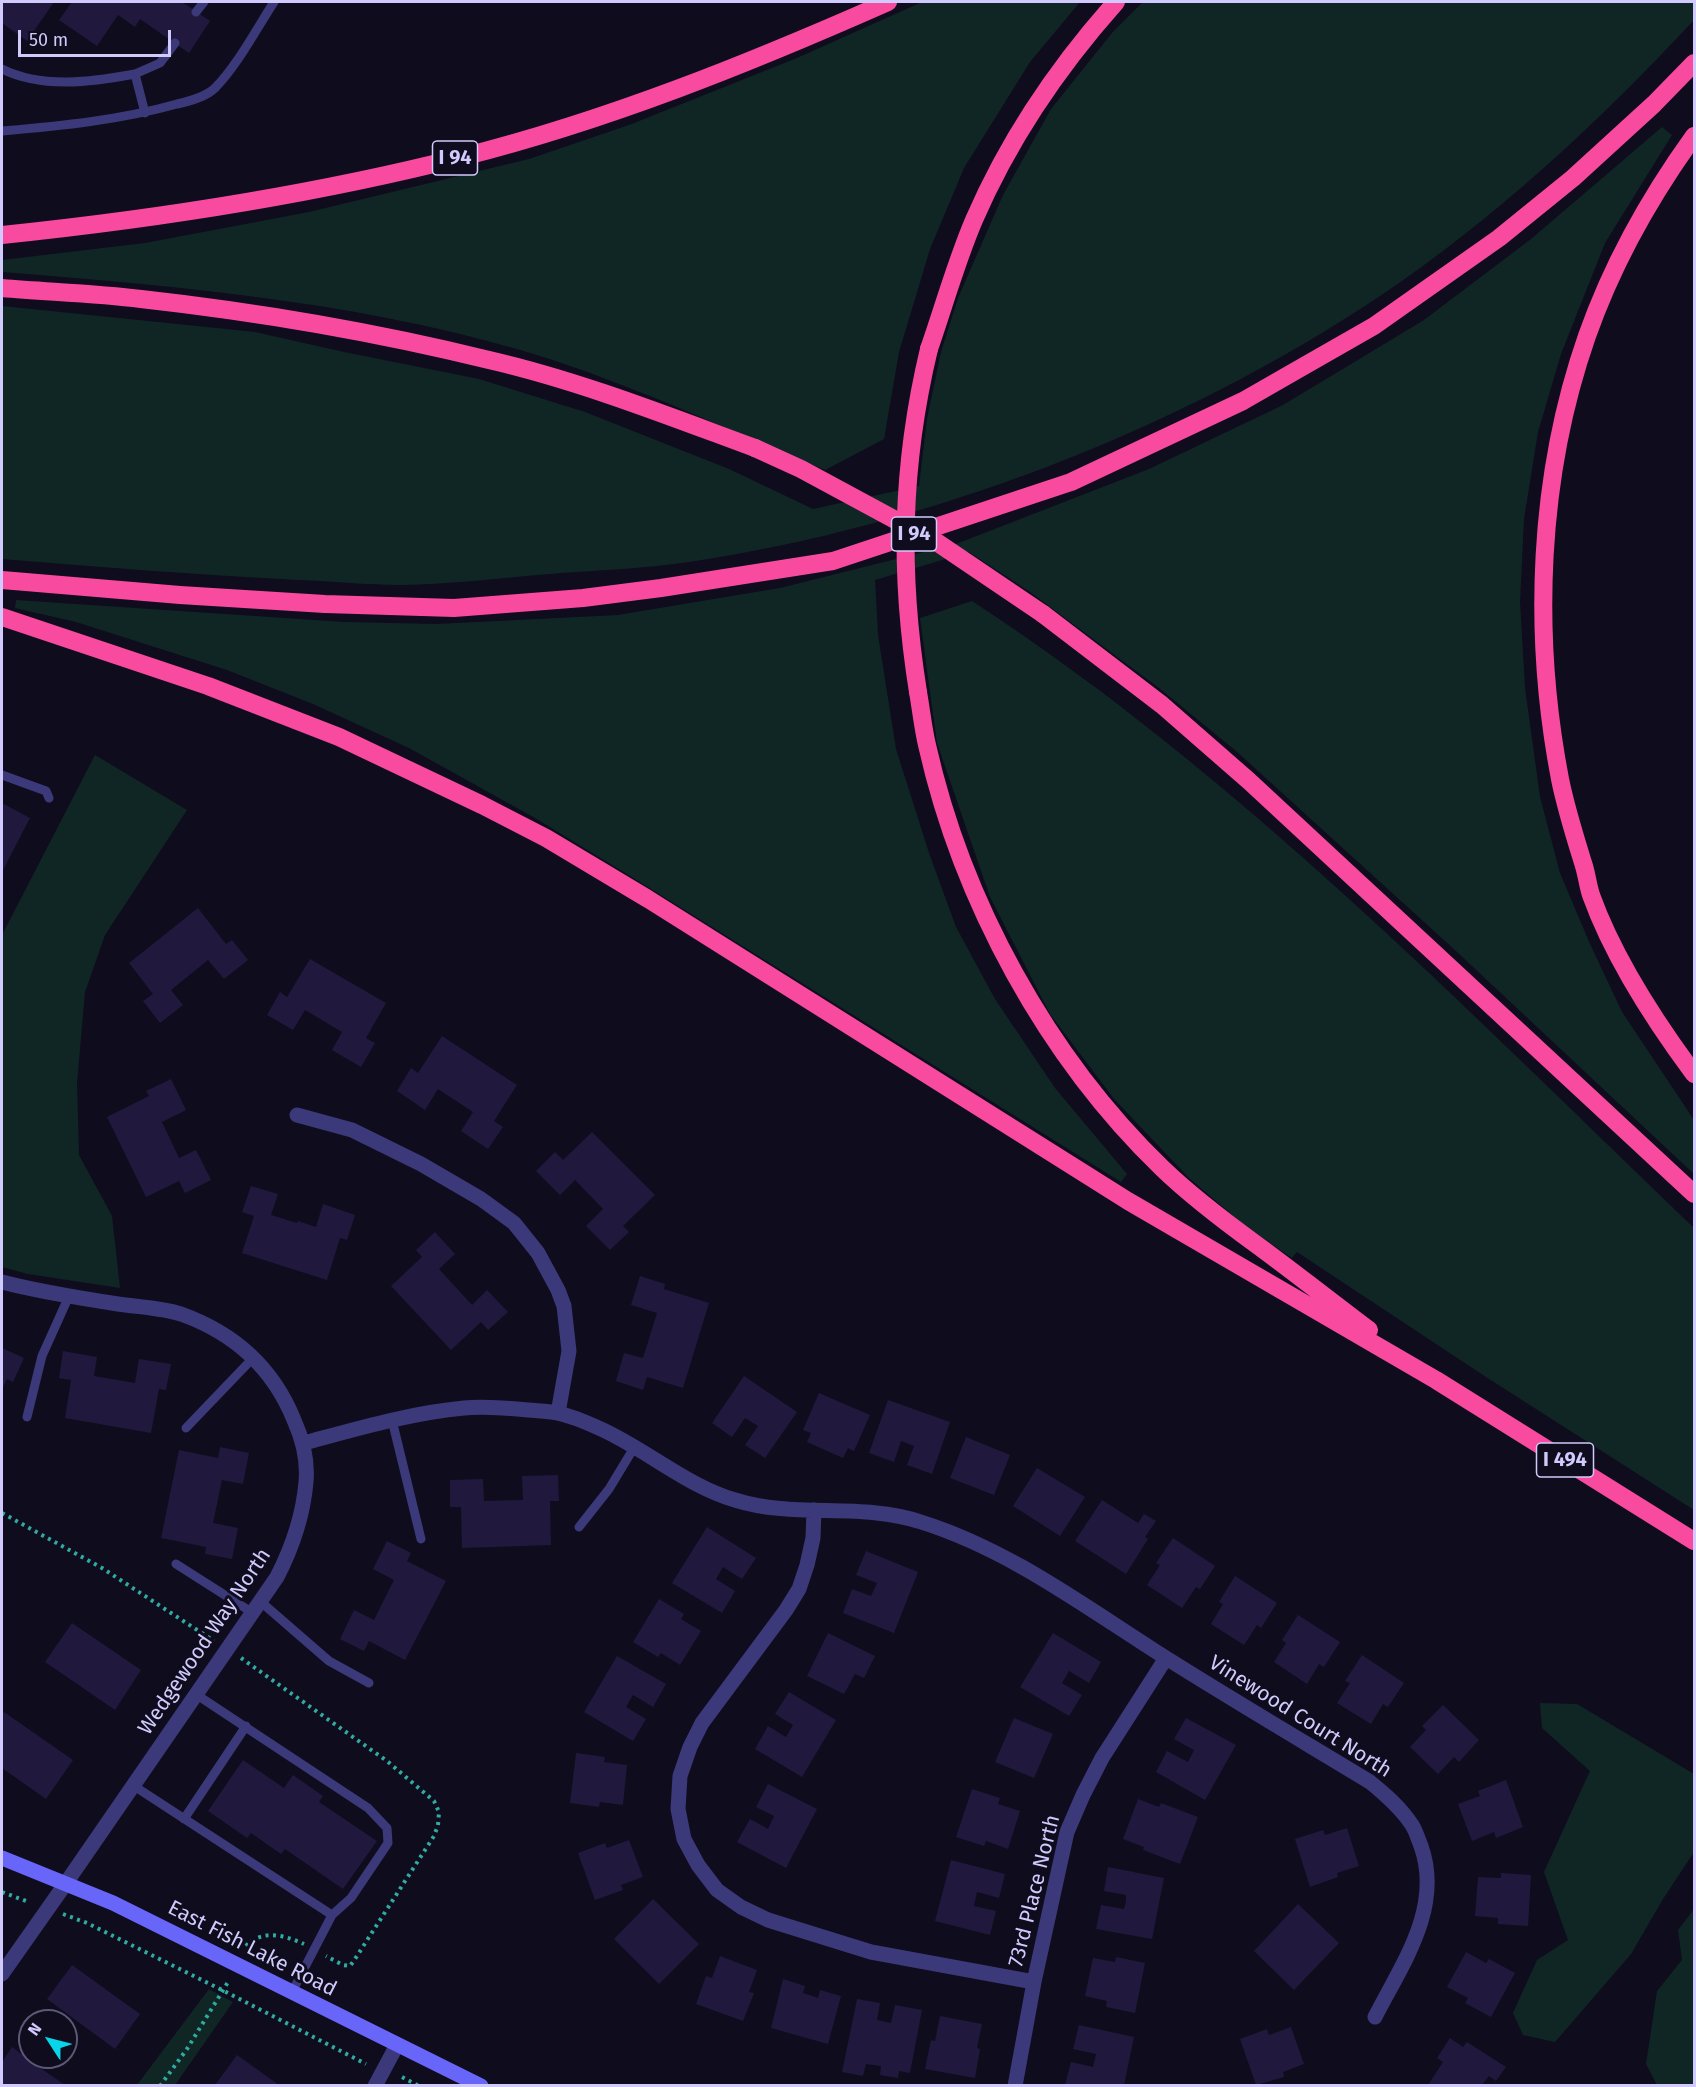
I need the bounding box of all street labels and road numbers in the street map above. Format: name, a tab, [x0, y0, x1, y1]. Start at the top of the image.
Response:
road number: I 94	[432, 141, 478, 175]
road number: I 94	[892, 517, 936, 551]
road number: I 494	[1536, 1443, 1594, 1477]
street label: Wedgewood Way North	[133, 1544, 277, 1740]
street label: Vinewood Court North	[1204, 1650, 1396, 1784]
street label: 73rd Place North	[1004, 1812, 1066, 1970]
street label: East Fish Lake Road	[163, 1896, 341, 2002]

